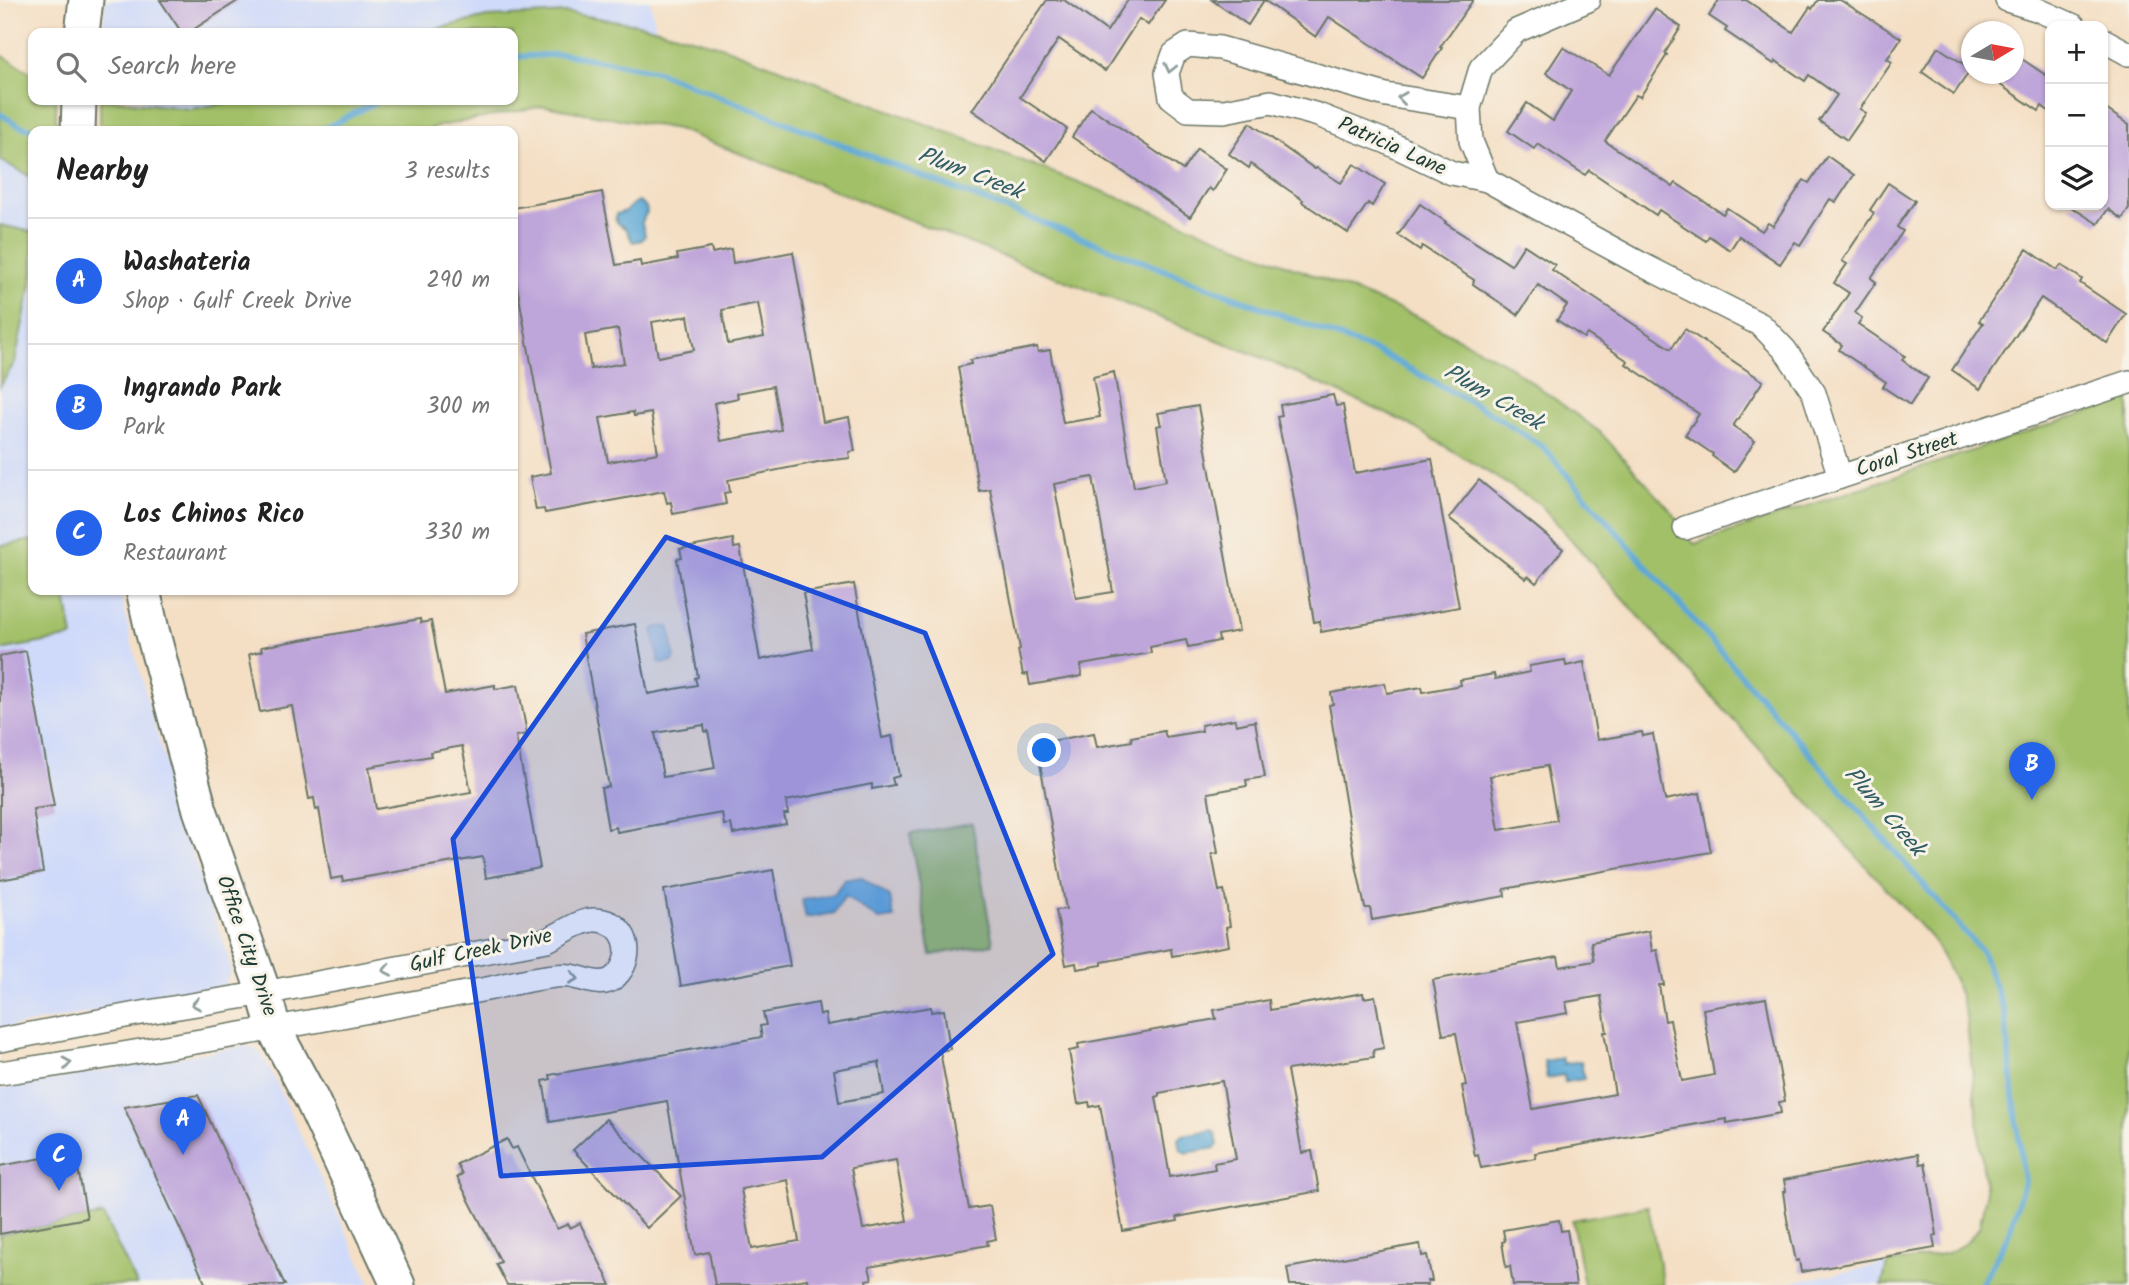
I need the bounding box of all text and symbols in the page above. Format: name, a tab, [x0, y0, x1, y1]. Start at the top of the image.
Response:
north arrow	[1961, 21, 2024, 84]
map controls	[2045, 21, 2108, 210]
button: +	[2045, 21, 2108, 84]
search box	[28, 28, 518, 105]
text: Search here	[108, 46, 236, 88]
icon: search	[52, 48, 90, 86]
one-way arrow	[1164, 61, 1179, 73]
button: −	[2045, 84, 2108, 147]
one-way arrow	[1396, 90, 1408, 105]
street label: Patricia Lane	[1332, 108, 1452, 186]
water label: Plum Creek	[912, 138, 1031, 212]
button: layers	[2045, 147, 2108, 210]
text: Nearby	[56, 148, 148, 196]
text: 3 results	[404, 154, 490, 190]
text: Washateria	[123, 242, 251, 284]
text: A	[72, 263, 86, 299]
text: 290 m	[426, 263, 490, 299]
text: Shop · Gulf Creek Drive	[123, 284, 352, 320]
water label: Plum Creek	[1437, 355, 1552, 443]
text: Ingrando Park	[123, 368, 281, 410]
text: B	[72, 389, 86, 425]
text: 300 m	[426, 389, 490, 425]
text: Park	[123, 410, 165, 446]
street label: Coral Street	[1852, 423, 1963, 487]
text: Los Chinos Rico	[123, 494, 304, 536]
text: C	[72, 515, 86, 551]
text: 330 m	[425, 515, 490, 551]
text: Restaurant	[123, 536, 227, 572]
your location	[1027, 733, 1061, 767]
pin: B	[2009, 742, 2055, 800]
water label: Plum Creek	[1834, 759, 1936, 868]
street label: Office City Drive	[206, 871, 286, 1021]
street label: Gulf Creek Drive	[407, 920, 556, 982]
one-way arrow	[381, 962, 393, 977]
one-way arrow	[568, 970, 580, 985]
one-way arrow	[190, 996, 202, 1011]
one-way arrow	[62, 1056, 73, 1071]
pin: A	[160, 1097, 206, 1155]
pin: C	[36, 1133, 82, 1191]

